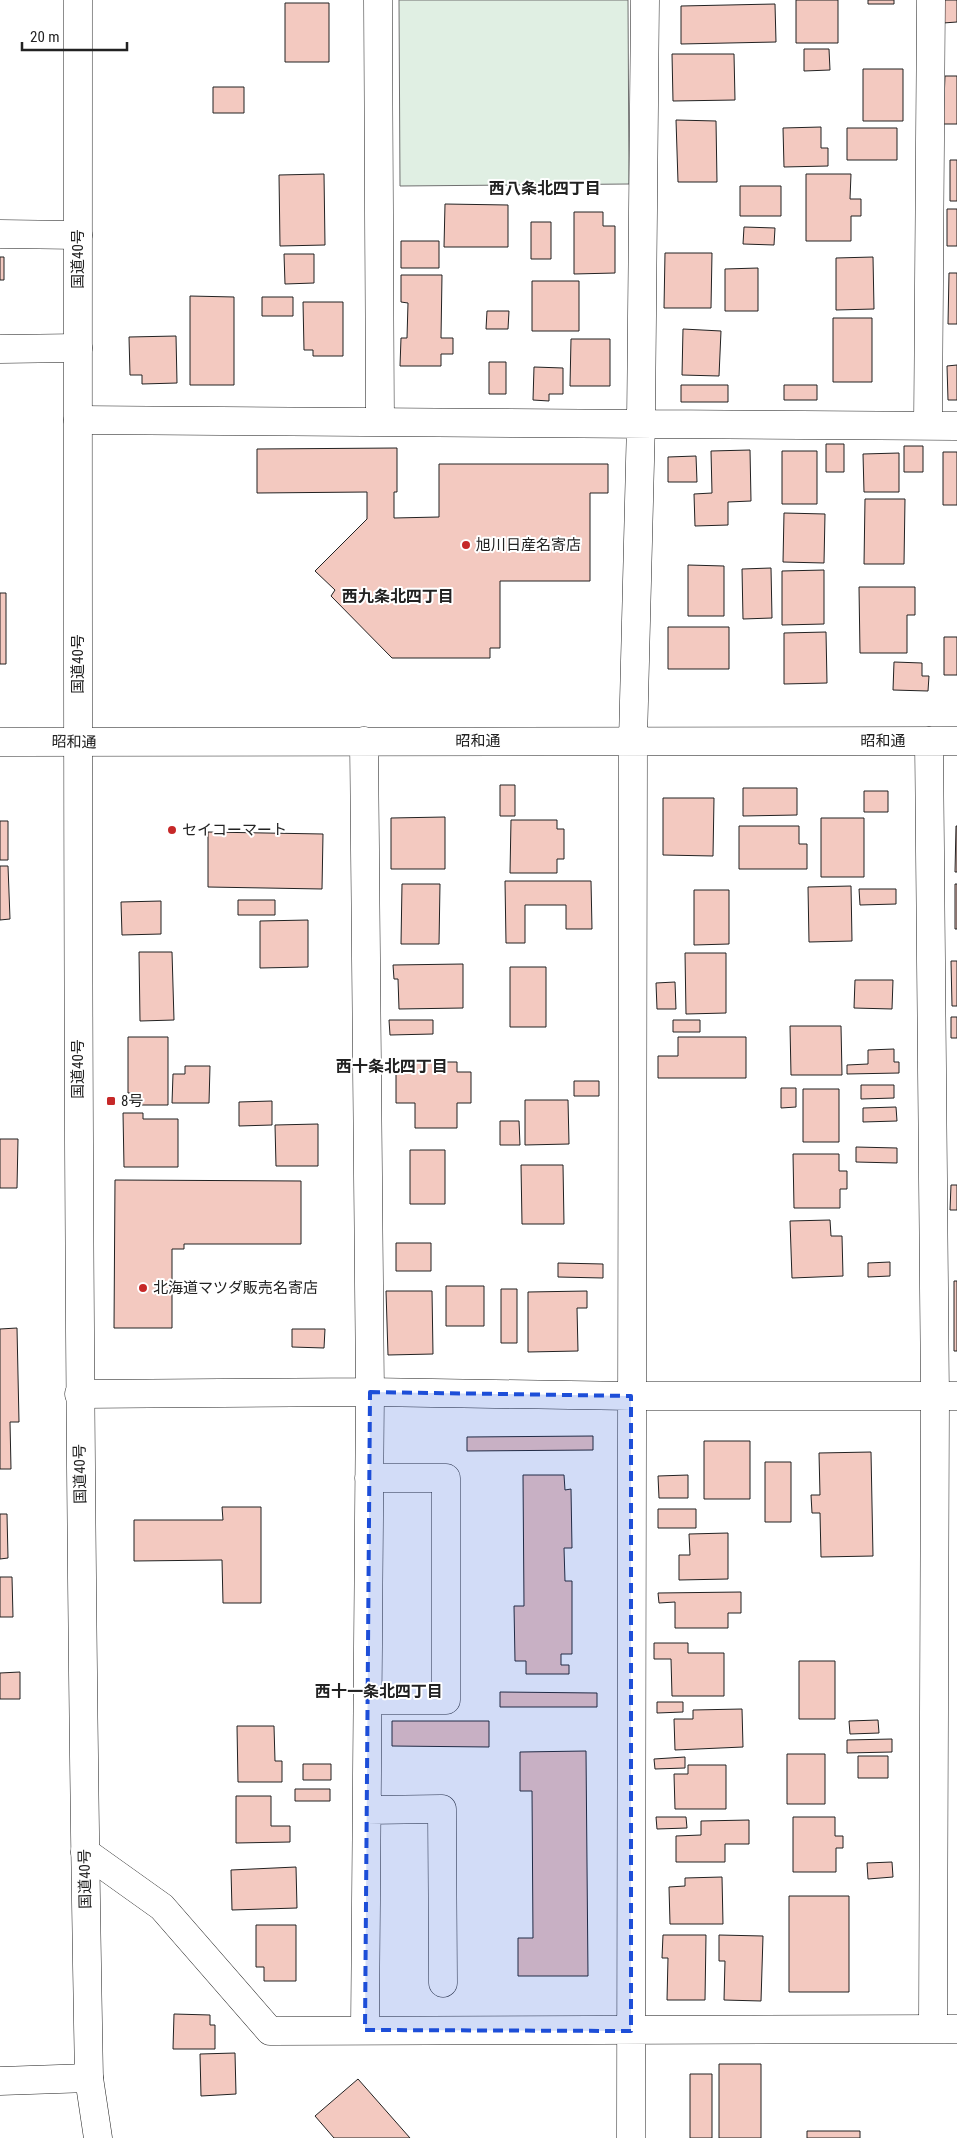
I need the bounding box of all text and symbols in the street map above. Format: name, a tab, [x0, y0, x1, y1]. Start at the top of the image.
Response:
scale bar	[22, 20, 128, 52]
text: 20 m	[30, 28, 60, 46]
district label: 西八条北四丁目	[489, 179, 601, 198]
street label: 国道40号	[69, 229, 87, 289]
place label: 旭川日産名寄店	[476, 536, 581, 554]
marker: 旭川日産名寄店	[460, 539, 472, 551]
district label: 西九条北四丁目	[342, 587, 454, 606]
street label: 国道40号	[69, 634, 87, 694]
street label: 昭和通	[455, 732, 501, 750]
street label: 昭和通	[860, 732, 906, 750]
street label: 昭和通	[51, 733, 97, 751]
place label: セイコーマート	[182, 821, 287, 839]
marker: セイコーマート	[166, 824, 178, 836]
street label: 国道40号	[69, 1039, 87, 1099]
district label: 西十条北四丁目	[336, 1057, 448, 1076]
place label: 8号	[121, 1092, 143, 1110]
marker: 8号	[105, 1095, 117, 1107]
place label: 北海道マツダ販売名寄店	[153, 1279, 318, 1297]
marker: 北海道マツダ販売名寄店	[137, 1282, 149, 1294]
street label: 国道40号	[70, 1444, 90, 1504]
district label: 西十一条北四丁目	[315, 1682, 443, 1701]
street label: 国道40号	[75, 1849, 95, 1909]

